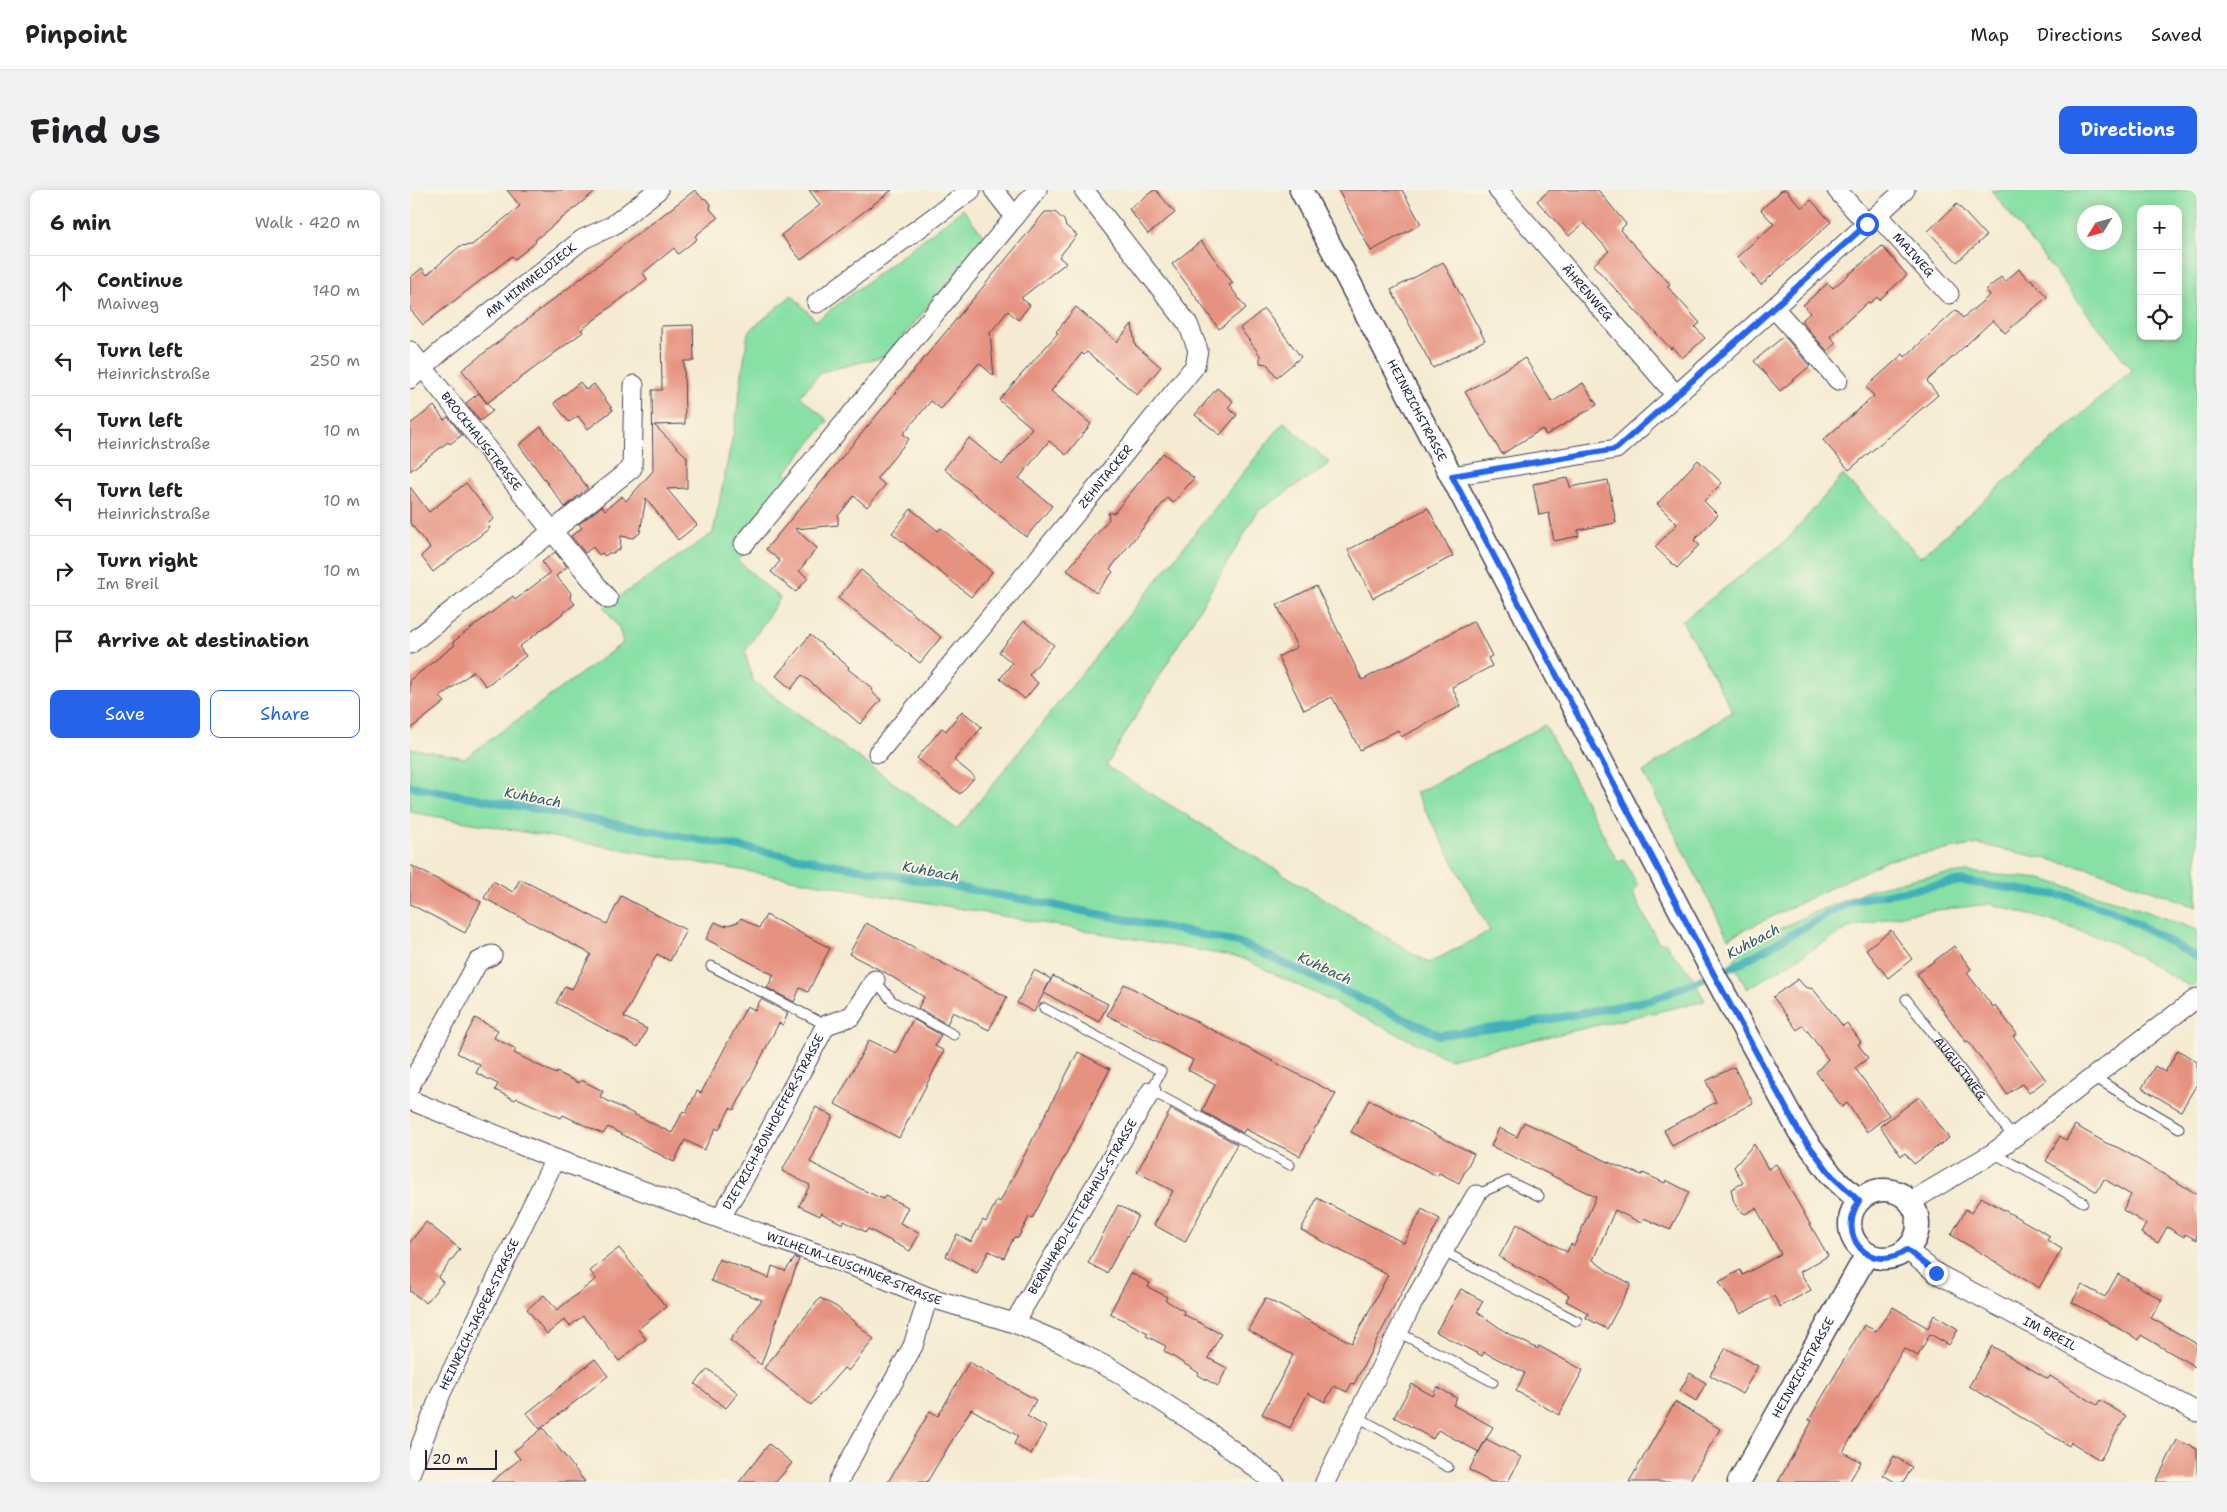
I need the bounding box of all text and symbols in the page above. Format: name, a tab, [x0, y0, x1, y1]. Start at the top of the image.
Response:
text: Pinpoint	[25, 19, 127, 51]
text: Map	[1971, 23, 2009, 47]
text: Directions	[2037, 23, 2123, 47]
text: Saved	[2151, 23, 2202, 47]
button: Directions	[2059, 106, 2197, 154]
text: Find us	[30, 107, 161, 154]
north arrow	[2077, 205, 2122, 250]
map controls	[2137, 205, 2182, 340]
button: +	[2137, 205, 2182, 250]
text: 6 min	[50, 209, 111, 237]
text: Walk · 420 m	[255, 212, 360, 233]
route start	[1856, 213, 1879, 236]
street label: MAIWEG	[1889, 229, 1938, 280]
street label: AM HIMMELDIECK	[482, 239, 580, 321]
button: −	[2137, 250, 2182, 295]
street label: ÄHRENWEG	[1558, 261, 1616, 324]
text: Continue	[97, 268, 183, 293]
icon: ahead	[50, 277, 78, 305]
text: 140 m	[313, 280, 360, 301]
text: Maiweg	[97, 293, 159, 314]
button: locate	[2137, 295, 2182, 340]
text: Turn left	[97, 338, 183, 363]
icon: left	[50, 347, 78, 375]
text: 250 m	[309, 350, 360, 371]
street label: HEINRICHSTRASSE	[1383, 356, 1450, 464]
text: Heinrichstraße	[97, 363, 211, 384]
street label: BROCKHAUSSTRASSE	[437, 389, 525, 494]
text: Turn left	[97, 408, 183, 433]
icon: left	[50, 417, 78, 445]
text: 10 m	[323, 420, 360, 441]
text: Heinrichstraße	[97, 433, 211, 454]
street label: ZEHNTACKER	[1075, 442, 1136, 512]
text: Turn left	[97, 478, 183, 503]
icon: left	[50, 487, 78, 515]
text: 10 m	[323, 490, 360, 511]
text: Heinrichstraße	[97, 503, 211, 524]
text: Turn right	[97, 548, 198, 573]
icon: right	[50, 557, 78, 585]
text: 10 m	[323, 560, 360, 581]
text: Im Breil	[97, 573, 159, 594]
icon: arrive	[50, 627, 78, 655]
text: Arrive at destination	[97, 628, 309, 653]
button: Save	[50, 690, 200, 738]
button: Share	[210, 690, 360, 738]
water label: Kuhbach	[503, 783, 563, 811]
water label: Kuhbach	[901, 857, 961, 885]
water label: Kuhbach	[1723, 920, 1783, 962]
water label: Kuhbach	[1295, 948, 1355, 988]
street label: DIETRICH-BONHOEFFER-STRASSE	[719, 1031, 828, 1213]
street label: AUGUSTWEG	[1930, 1034, 1989, 1103]
street label: BERNHARD-LETTERHAUS-STRASSE	[1024, 1116, 1141, 1298]
street label: WILHELM-LEUSCHNER-STRASSE	[764, 1228, 943, 1309]
street label: HEINRICH-JASPER-STRASSE	[435, 1236, 523, 1393]
route end	[1925, 1262, 1948, 1285]
street label: IM BREIL	[2020, 1313, 2080, 1355]
street label: HEINRICHSTRASSE	[1768, 1314, 1838, 1421]
scale bar	[425, 1447, 498, 1470]
text: 20 m	[432, 1450, 468, 1468]

